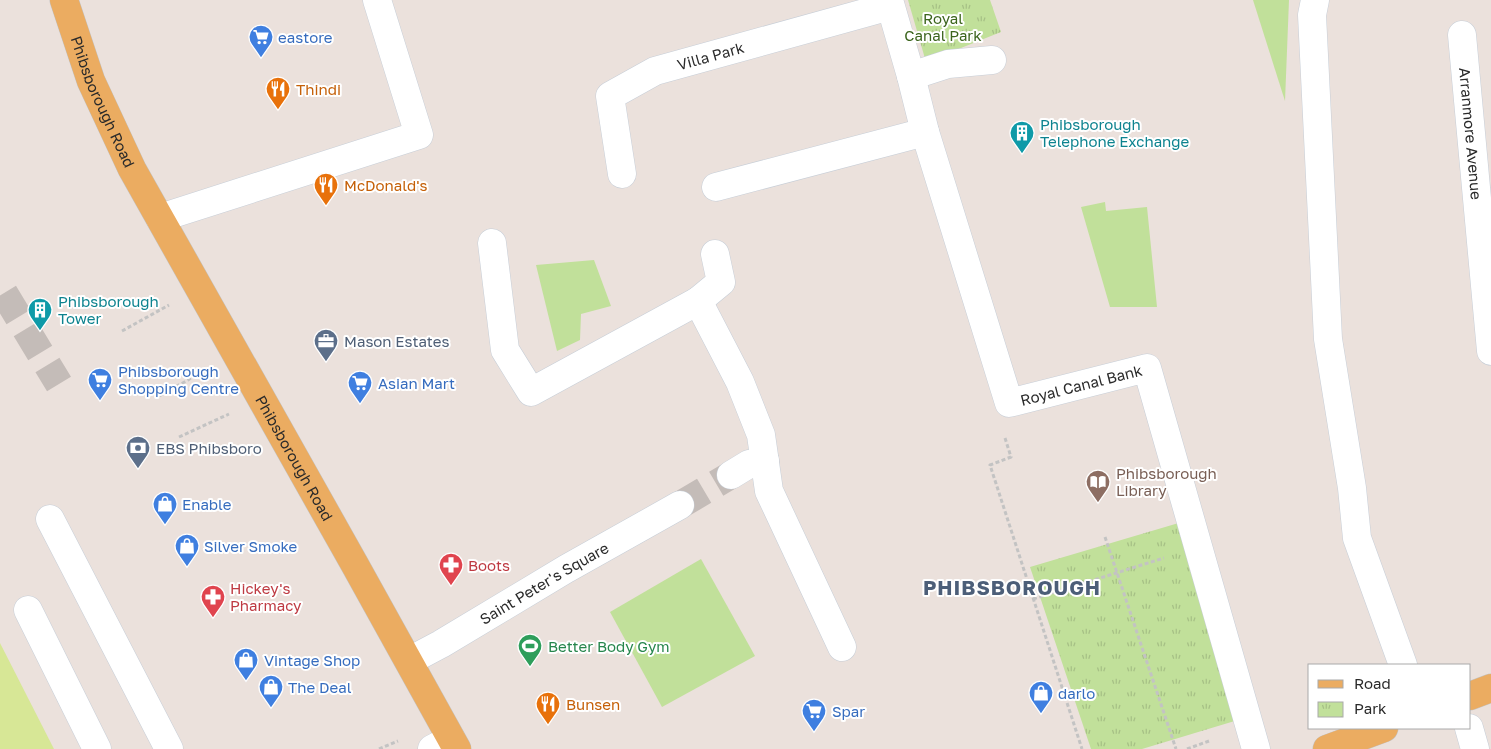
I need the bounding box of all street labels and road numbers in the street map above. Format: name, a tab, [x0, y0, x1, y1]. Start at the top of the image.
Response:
street label: Phibsborough Road	[68, 34, 139, 170]
street label: Villa Park	[675, 38, 746, 73]
street label: Arranmore Avenue	[1456, 67, 1486, 201]
street label: Royal Canal Bank	[1018, 360, 1144, 409]
street label: Phibsborough Road	[252, 392, 337, 524]
street label: Saint Peter's Square	[476, 538, 612, 628]

